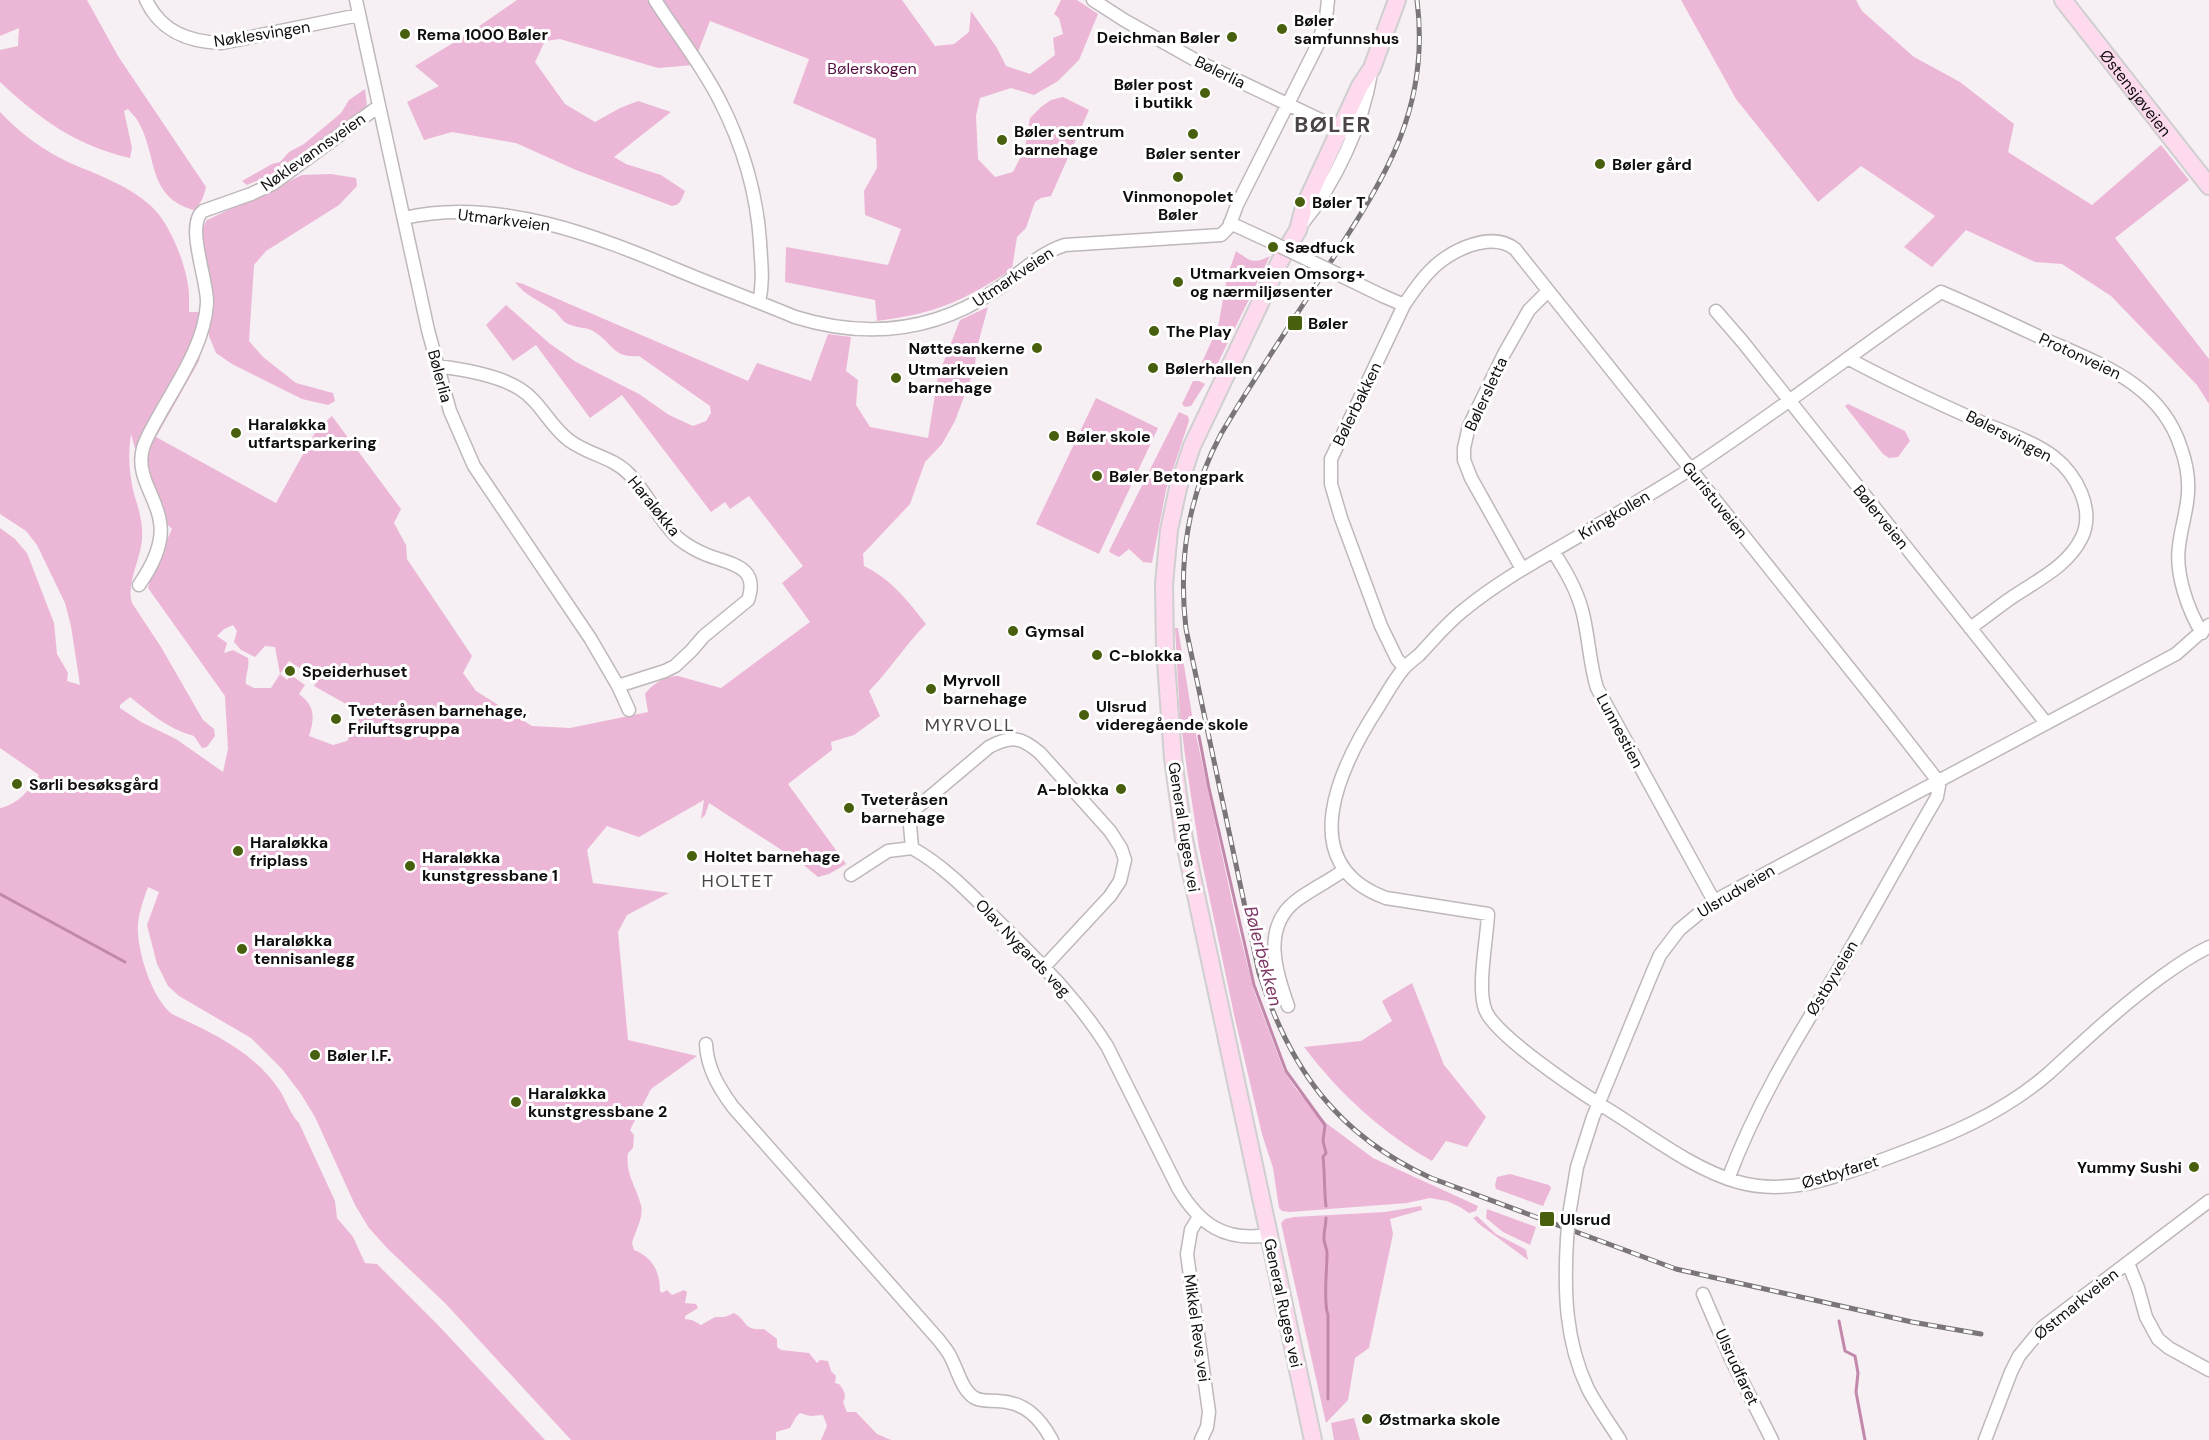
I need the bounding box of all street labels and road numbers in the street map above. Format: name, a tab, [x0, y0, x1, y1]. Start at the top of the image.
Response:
street label: Nøklesvingen	[212, 16, 312, 52]
street label: Østensjøveien	[2095, 45, 2176, 141]
street label: Bølerlia	[1191, 51, 1249, 93]
street label: Nøklevannsveien	[257, 108, 369, 196]
street label: Utmarkveien	[457, 204, 551, 236]
street label: Utmarkveien	[969, 242, 1057, 312]
street label: Protonveien	[2036, 328, 2124, 384]
street label: Bølerlia	[423, 347, 457, 405]
street label: Bølersletta	[1460, 354, 1512, 434]
street label: Bølerbakken	[1328, 359, 1386, 449]
street label: Bølersvingen	[1962, 405, 2056, 467]
street label: Guristuveien	[1677, 457, 1753, 543]
street label: Haraløkka	[623, 471, 685, 541]
street label: Bølerveien	[1849, 480, 1913, 554]
street label: Kringkollen	[1574, 485, 1654, 545]
street label: Lunnestien	[1592, 690, 1648, 772]
street label: General Ruges vei	[1163, 760, 1205, 894]
street label: Ulsrudveien	[1694, 860, 1778, 922]
street label: Olav Nygards veg	[971, 895, 1075, 1001]
street label: Østbyveien	[1801, 937, 1863, 1019]
street label: Østbyfaret	[1799, 1150, 1881, 1194]
street label: General Ruges vei	[1259, 1236, 1307, 1370]
street label: Østmarkveien	[2030, 1264, 2122, 1344]
street label: Mikkel Revs vei	[1179, 1273, 1215, 1383]
street label: Ulsrudfaret	[1710, 1326, 1764, 1408]

